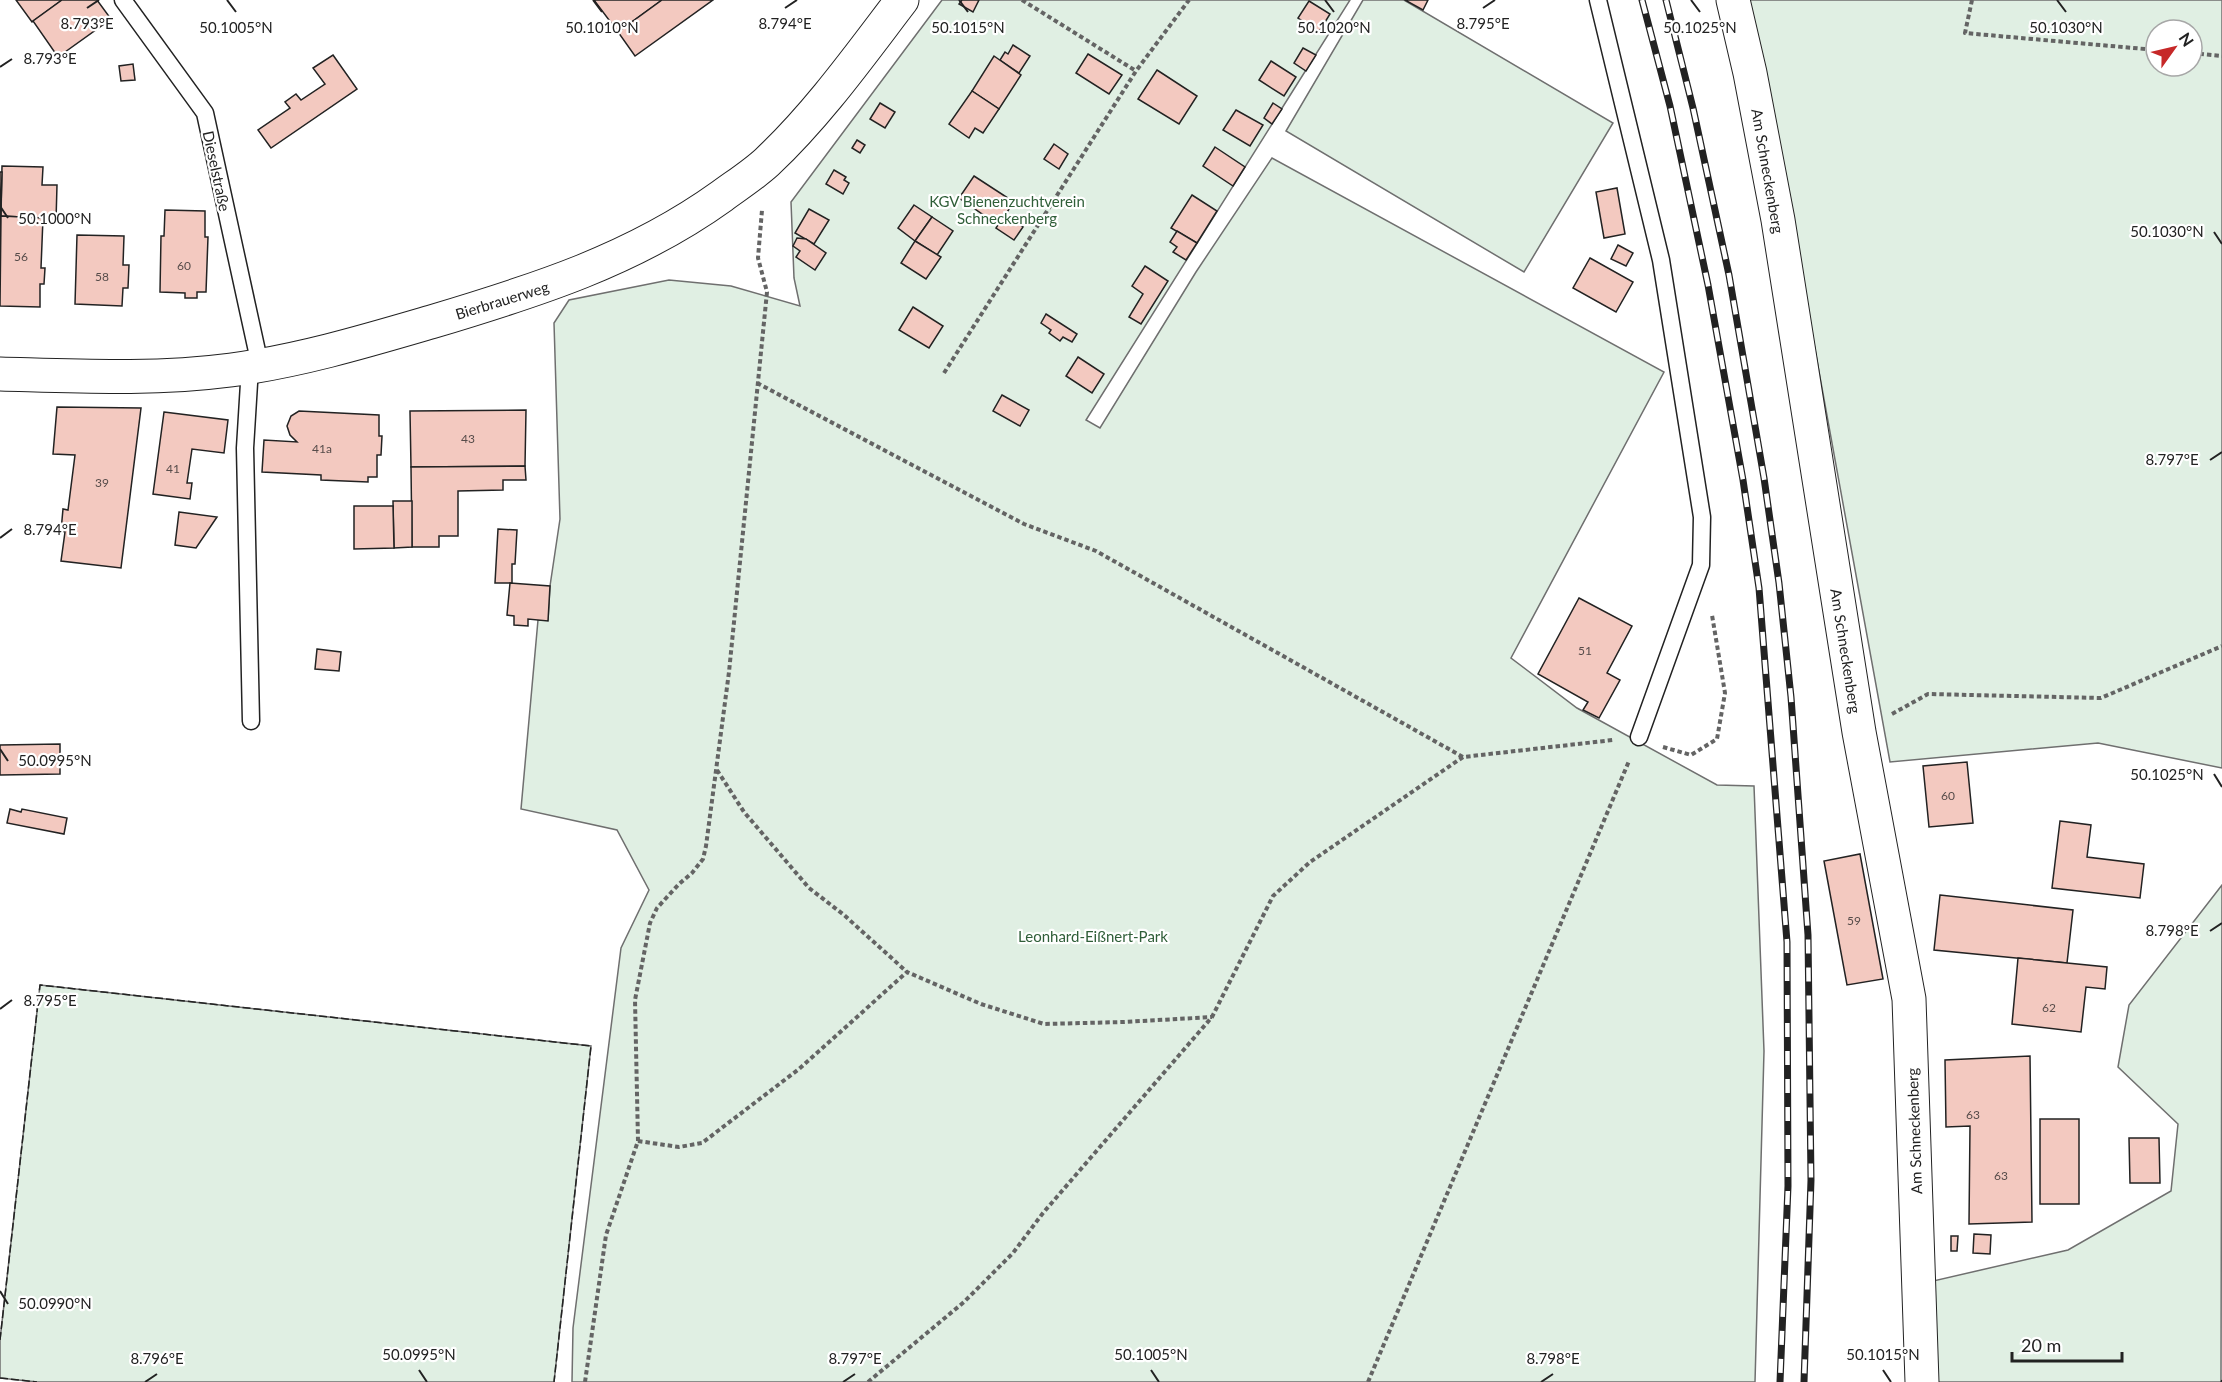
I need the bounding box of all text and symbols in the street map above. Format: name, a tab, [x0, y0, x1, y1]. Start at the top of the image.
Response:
text: 8.793°E	[60, 14, 114, 32]
text: 8.794°E	[758, 14, 812, 32]
text: 8.795°E	[1456, 14, 1510, 32]
text: 50.1005°N	[199, 18, 273, 36]
text: 50.1010°N	[565, 18, 639, 36]
text: 50.1015°N	[931, 18, 1005, 36]
text: 50.1020°N	[1297, 18, 1371, 36]
text: 50.1025°N	[1663, 18, 1737, 36]
text: 50.1030°N	[2029, 18, 2103, 36]
north arrow	[2144, 18, 2204, 78]
text: N	[2176, 29, 2198, 50]
text: 8.793°E	[23, 49, 77, 67]
street label: Am Schneckenberg	[1748, 107, 1788, 235]
street label: Dieselstraße	[200, 129, 234, 213]
park label: KGV Bienenzuchtverein Schneckenberg	[929, 192, 1085, 227]
text: 50.1000°N	[18, 209, 92, 227]
text: 50.1030°N	[2130, 222, 2204, 240]
house number: 56	[14, 249, 28, 264]
house number: 60	[177, 258, 191, 273]
house number: 58	[95, 269, 109, 284]
street label: Bierbrauerweg	[453, 277, 551, 323]
house number: 43	[461, 431, 475, 446]
house number: 41a	[312, 441, 332, 456]
text: 8.797°E	[2145, 450, 2199, 468]
house number: 41	[166, 461, 180, 476]
house number: 39	[95, 475, 109, 490]
text: 8.794°E	[23, 520, 77, 538]
street label: Am Schneckenberg	[1827, 587, 1865, 715]
house number: 51	[1578, 643, 1592, 658]
text: 50.0995°N	[18, 751, 92, 769]
text: 50.1025°N	[2130, 765, 2204, 783]
house number: 60	[1941, 788, 1955, 803]
house number: 59	[1847, 913, 1861, 928]
text: 8.798°E	[2145, 921, 2199, 939]
park label: Leonhard-Eißnert-Park	[1018, 927, 1168, 945]
text: 8.795°E	[23, 991, 77, 1009]
house number: 62	[2042, 1000, 2056, 1015]
street label: Am Schneckenberg	[1903, 1067, 1925, 1194]
house number: 63	[1966, 1107, 1980, 1122]
house number: 63	[1994, 1168, 2008, 1183]
text: 50.0990°N	[18, 1294, 92, 1312]
scale bar	[2012, 1325, 2122, 1363]
text: 20 m	[2021, 1334, 2061, 1356]
text: 50.0995°N	[382, 1345, 456, 1363]
text: 50.1005°N	[1114, 1345, 1188, 1363]
text: 50.1015°N	[1846, 1345, 1920, 1363]
text: 8.796°E	[130, 1349, 184, 1367]
text: 8.797°E	[828, 1349, 882, 1367]
text: 8.798°E	[1526, 1349, 1580, 1367]

